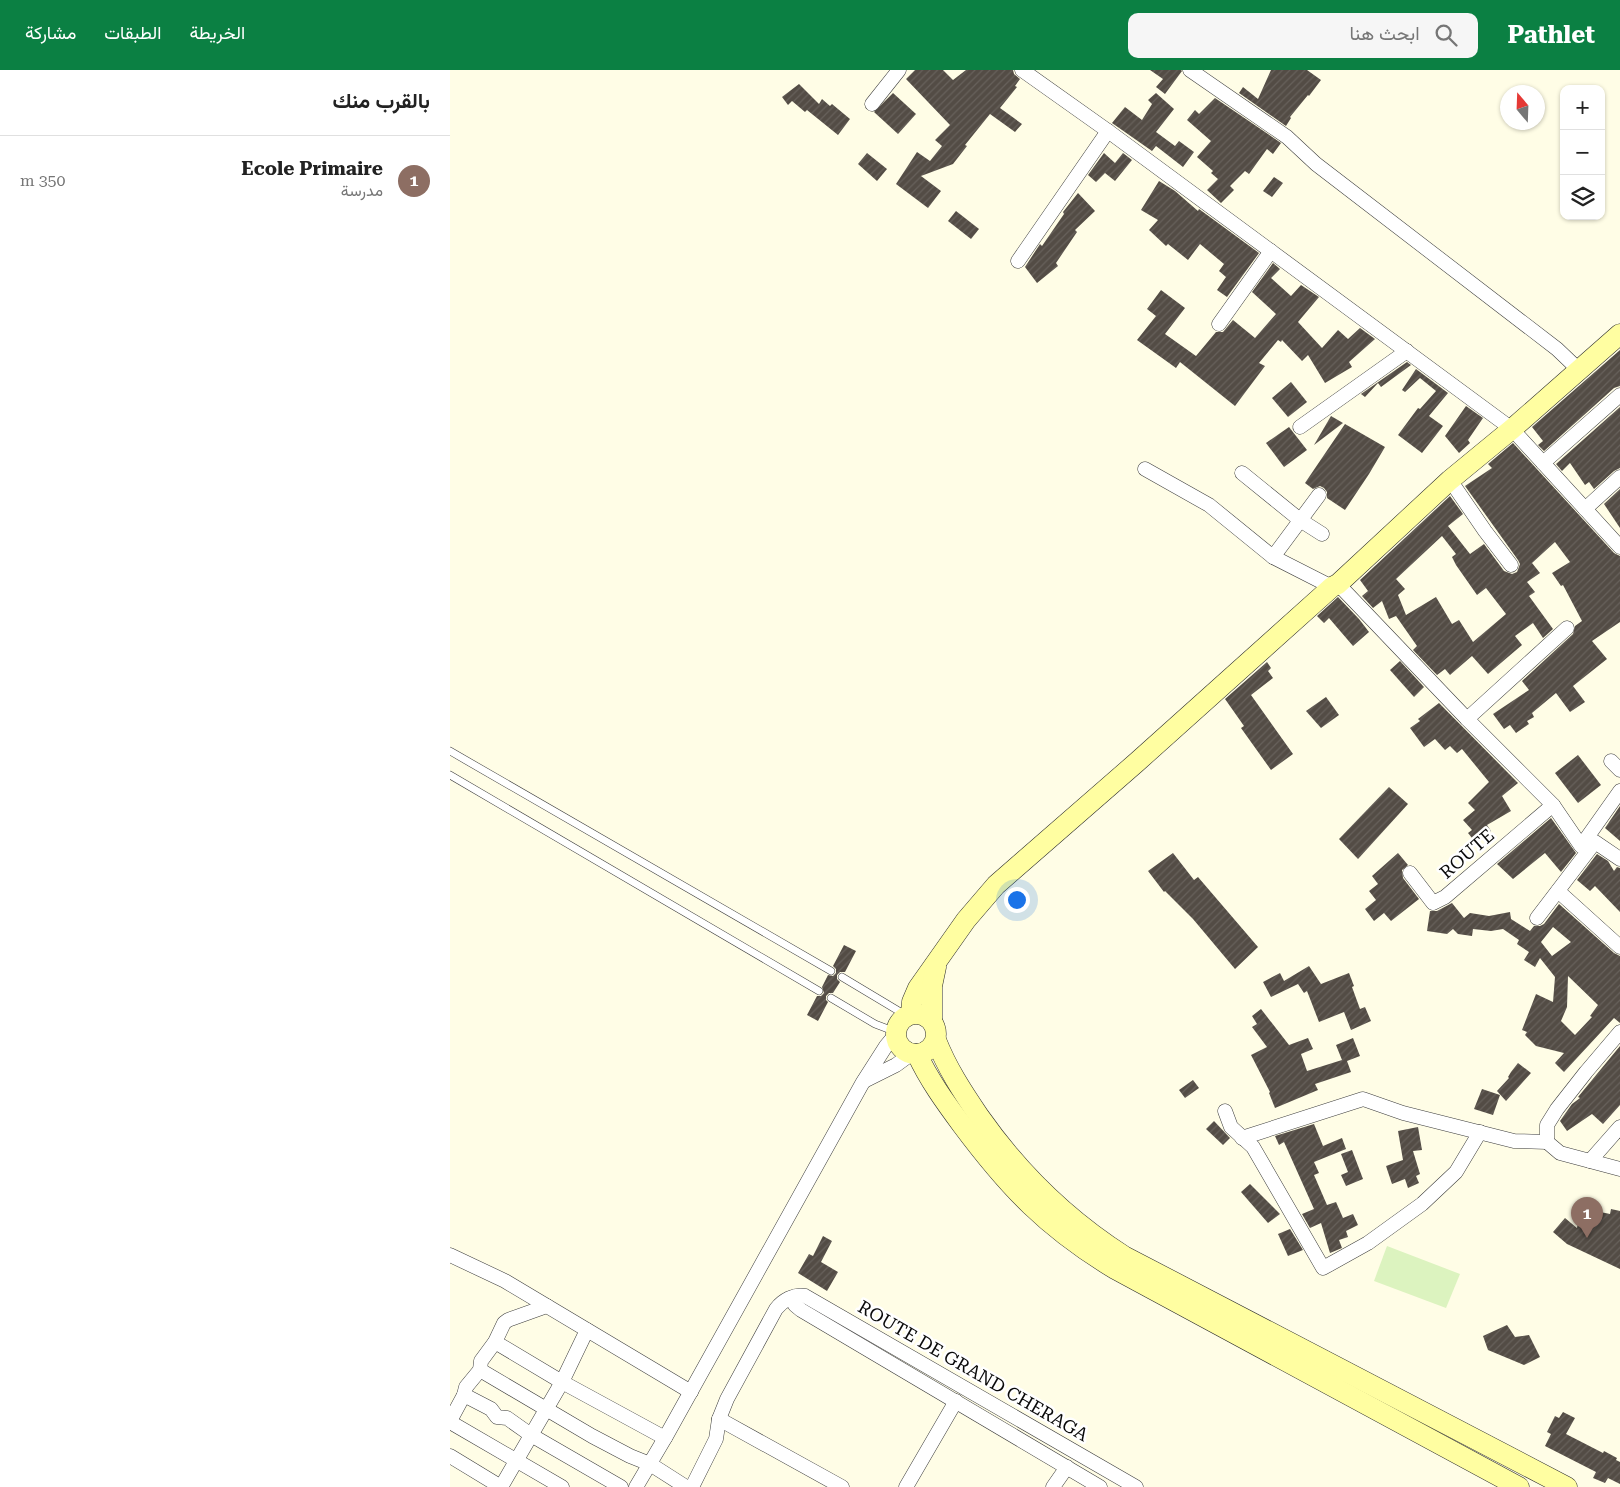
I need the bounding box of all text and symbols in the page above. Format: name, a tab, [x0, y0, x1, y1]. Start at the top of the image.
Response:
search box	[1128, 13, 1478, 58]
icon: search	[1432, 21, 1460, 49]
text: Pathlet	[1508, 21, 1595, 49]
text: مشاركة	[25, 22, 76, 43]
text: الطبقات	[104, 22, 161, 43]
text: الخريطة	[189, 22, 245, 43]
text: ابحث هنا	[1350, 22, 1420, 45]
north arrow	[1500, 85, 1545, 130]
map controls	[1560, 85, 1605, 220]
button: +	[1560, 85, 1605, 130]
text: بالقرب منك	[332, 89, 430, 113]
button: −	[1560, 130, 1605, 175]
text: Ecole Primaire	[241, 157, 383, 180]
text: 350 m	[20, 171, 66, 190]
text: 1	[410, 171, 418, 190]
button: layers	[1560, 175, 1605, 220]
text: مدرسة	[341, 181, 383, 200]
street label: ROUTE	[1435, 824, 1498, 883]
your location	[1004, 887, 1030, 913]
pin: 1	[1571, 1197, 1603, 1238]
street label: ROUTE DE GRAND CHERAGA	[854, 1296, 1092, 1445]

